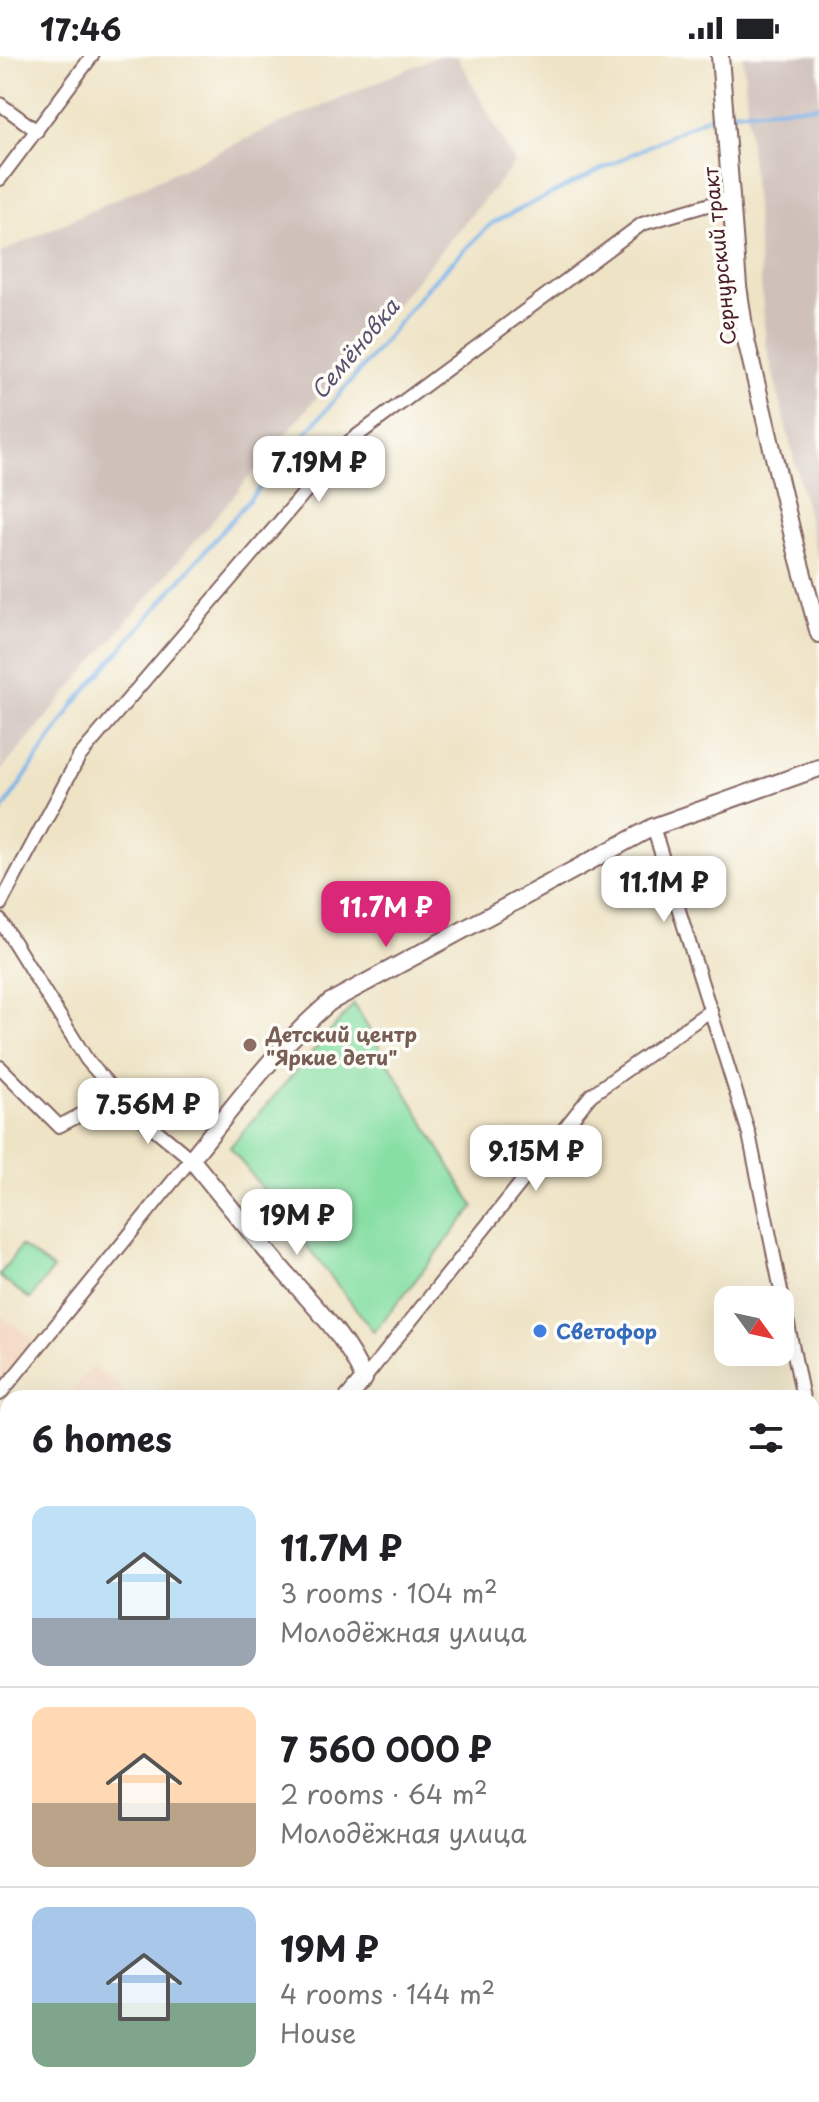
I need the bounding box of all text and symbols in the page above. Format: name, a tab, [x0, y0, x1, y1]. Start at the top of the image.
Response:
text: 17:46	[40, 6, 121, 51]
street label: Сернурский тракт	[695, 165, 743, 347]
water label: Семёновка	[302, 290, 407, 405]
pin: 7.19M ₽	[245, 436, 393, 504]
text: 7.19M ₽	[271, 442, 367, 481]
pin: 11.1M ₽	[590, 856, 738, 924]
text: 11.1M ₽	[619, 862, 709, 901]
pin: 11.7M ₽	[312, 881, 460, 949]
text: 11.7M ₽	[339, 887, 433, 926]
place label: Детский центр "Яркие дети"	[265, 1019, 417, 1072]
marker: Детский центр "Яркие дети"	[241, 1036, 259, 1054]
pin: 7.56M ₽	[74, 1078, 222, 1146]
text: 7.56M ₽	[96, 1084, 200, 1123]
pin: 9.15M ₽	[462, 1125, 610, 1193]
text: 9.15M ₽	[488, 1131, 584, 1170]
pin: 19M ₽	[241, 1189, 353, 1257]
text: 19M ₽	[259, 1195, 335, 1234]
north arrow	[714, 1286, 794, 1366]
map controls	[714, 1286, 794, 1366]
place label: Светофор	[556, 1316, 657, 1346]
marker: Светофор	[531, 1322, 549, 1340]
text: 6 homes	[32, 1412, 172, 1464]
icon: filters	[744, 1416, 788, 1460]
text: 11.7M ₽	[280, 1521, 402, 1573]
icon: home	[96, 1538, 192, 1634]
text: 3 rooms · 104 m²	[280, 1573, 498, 1612]
text: Молодёжная улица	[280, 1612, 526, 1651]
text: 7 560 000 ₽	[280, 1722, 492, 1774]
icon: home	[96, 1739, 192, 1835]
text: 2 rooms · 64 m²	[280, 1774, 488, 1813]
text: Молодёжная улица	[280, 1813, 526, 1852]
text: 19M ₽	[280, 1922, 379, 1974]
icon: home	[96, 1939, 192, 2035]
text: 4 rooms · 144 m²	[280, 1974, 495, 2013]
text: House	[280, 2013, 356, 2052]

